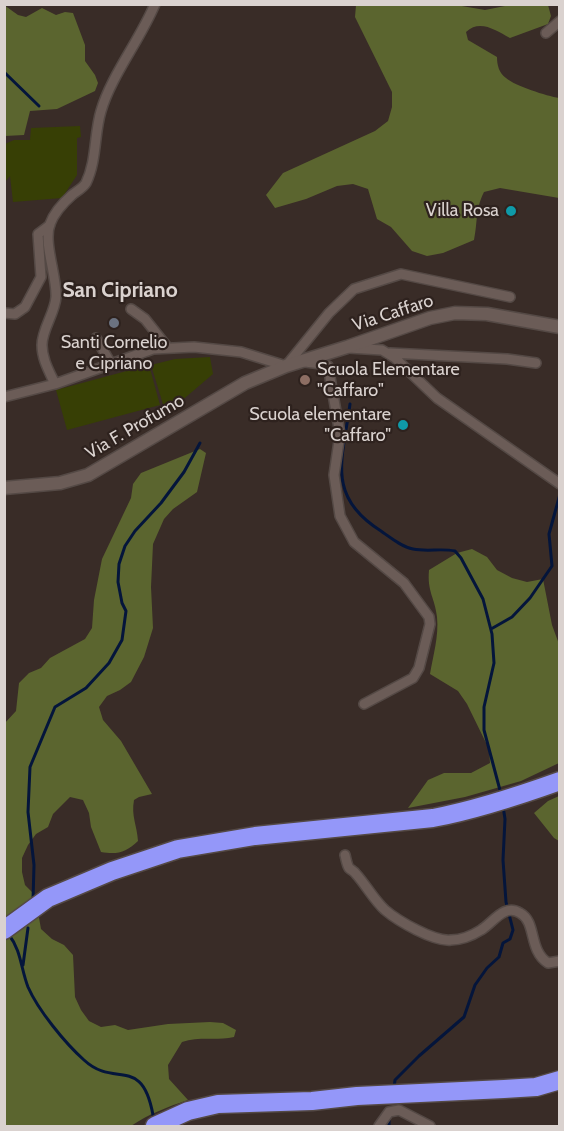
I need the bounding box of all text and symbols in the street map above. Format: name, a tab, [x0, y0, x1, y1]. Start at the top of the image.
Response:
place label: Villa Rosa	[426, 200, 499, 222]
marker: Villa Rosa	[504, 204, 518, 218]
district label: San Cipriano	[62, 278, 178, 304]
street label: Via Caffaro	[350, 290, 436, 336]
marker: Santi Cornelio e Cipriano	[107, 316, 121, 330]
place label: Santi Cornelio e Cipriano	[61, 332, 167, 374]
place label: Scuola Elementare "Caffaro"	[317, 359, 460, 401]
marker: Scuola Elementare "Caffaro"	[298, 373, 312, 387]
street label: Via F. Profumo	[82, 390, 188, 464]
place label: Scuola elementare "Caffaro"	[249, 404, 391, 446]
marker: Scuola elementare "Caffaro"	[396, 418, 410, 432]

